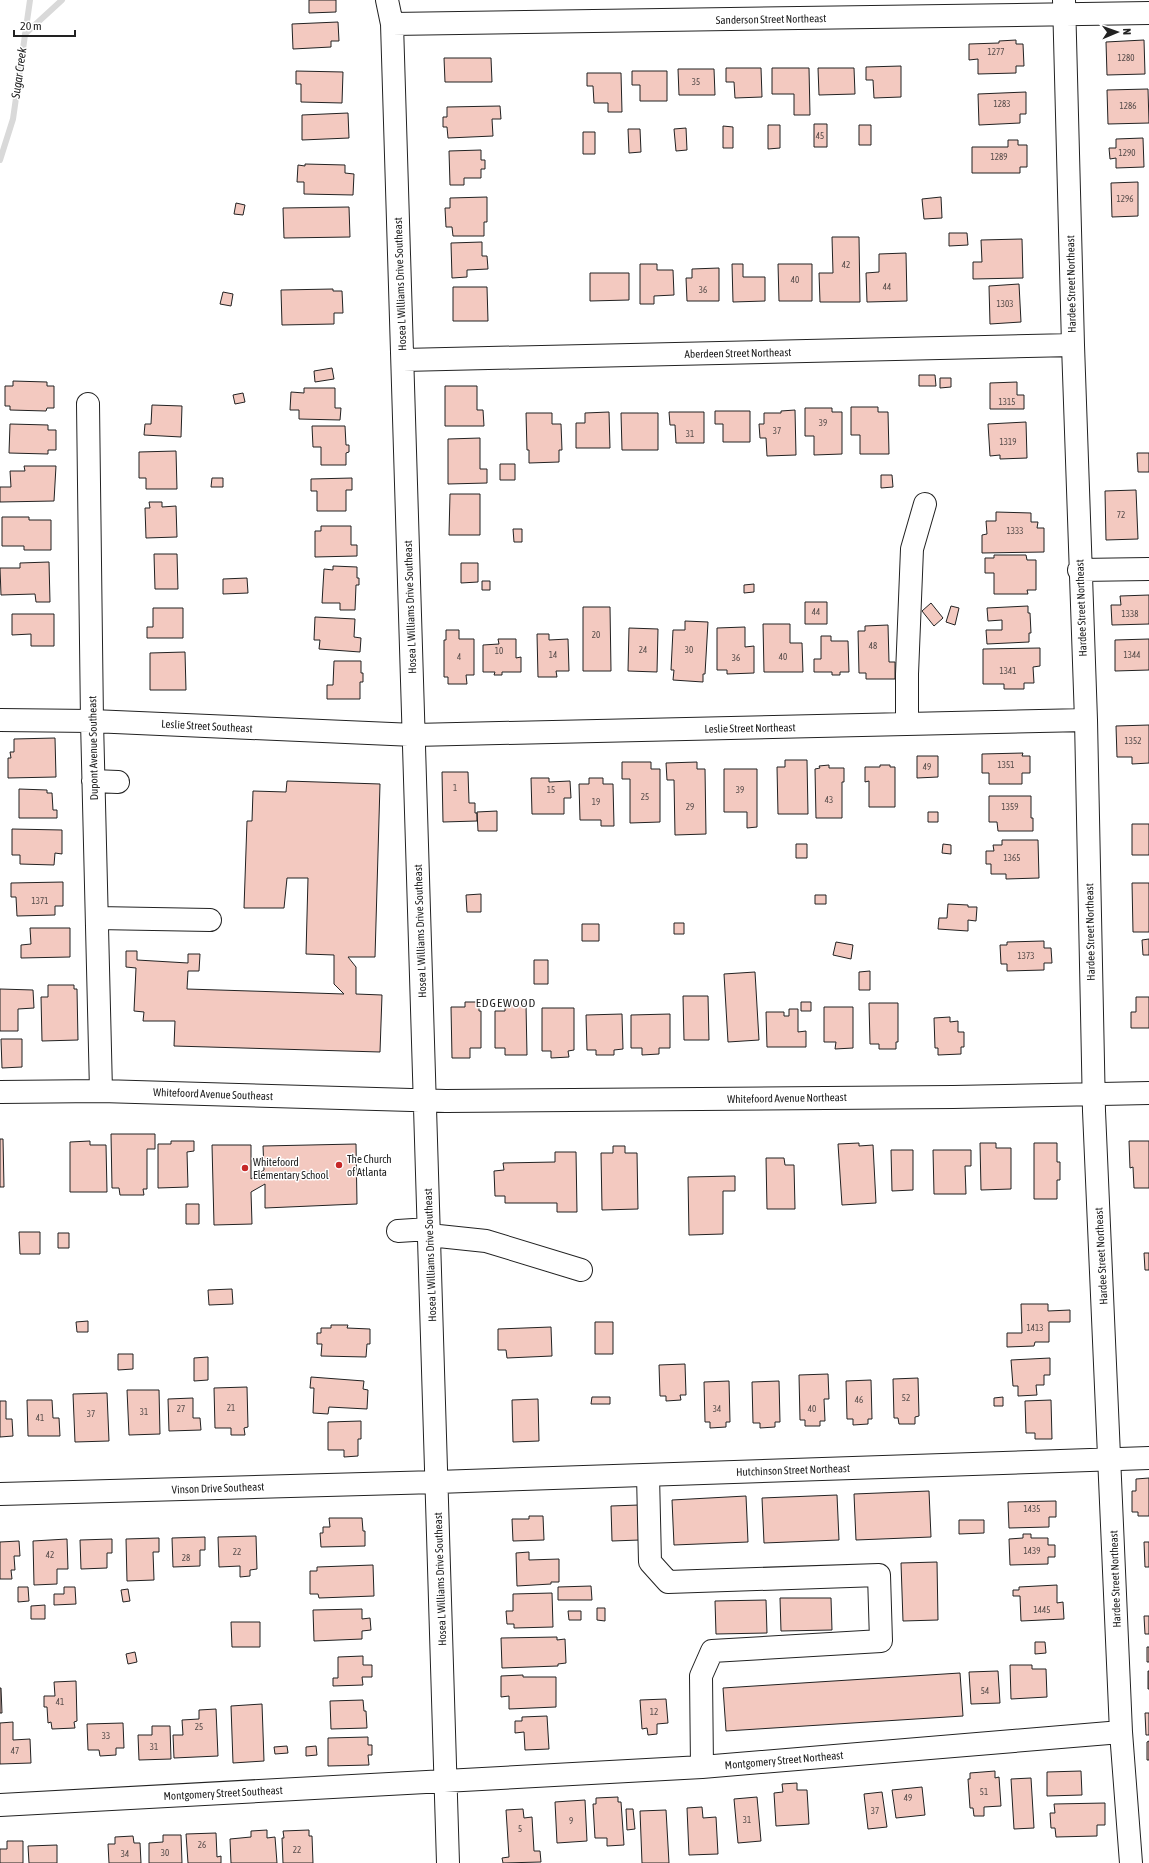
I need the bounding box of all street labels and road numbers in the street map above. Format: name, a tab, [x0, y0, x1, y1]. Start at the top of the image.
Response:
street label: Sanderson Street Northeast	[716, 12, 826, 26]
street label: Hosea L Williams Drive Southeast	[392, 217, 408, 351]
street label: Hardee Street Northeast	[1064, 235, 1078, 333]
street label: Aberdeen Street Northeast	[684, 346, 792, 360]
street label: Hosea L Williams Drive Southeast	[402, 540, 418, 674]
street label: Hardee Street Northeast	[1073, 559, 1089, 657]
street label: Dupont Avenue Southeast	[86, 696, 100, 800]
street label: Leslie Street Southeast	[161, 718, 253, 734]
street label: Leslie Street Northeast	[704, 721, 796, 735]
street label: Hosea L Williams Drive Southeast	[412, 864, 428, 998]
street label: Hardee Street Northeast	[1083, 883, 1097, 981]
street label: Whitefoord Avenue Southeast	[153, 1086, 273, 1102]
street label: Whitefoord Avenue Northeast	[727, 1091, 847, 1105]
street label: Hosea L Williams Drive Southeast	[422, 1188, 438, 1322]
street label: Hardee Street Northeast	[1092, 1207, 1110, 1305]
street label: Hutchinson Street Northeast	[736, 1462, 850, 1478]
street label: Vinson Drive Southeast	[171, 1480, 265, 1496]
street label: Hosea L Williams Drive Southeast	[432, 1512, 448, 1646]
street label: Hardee Street Northeast	[1107, 1530, 1123, 1628]
street label: Montgomery Street Northeast	[724, 1749, 844, 1771]
street label: Montgomery Street Southeast	[163, 1784, 283, 1802]

